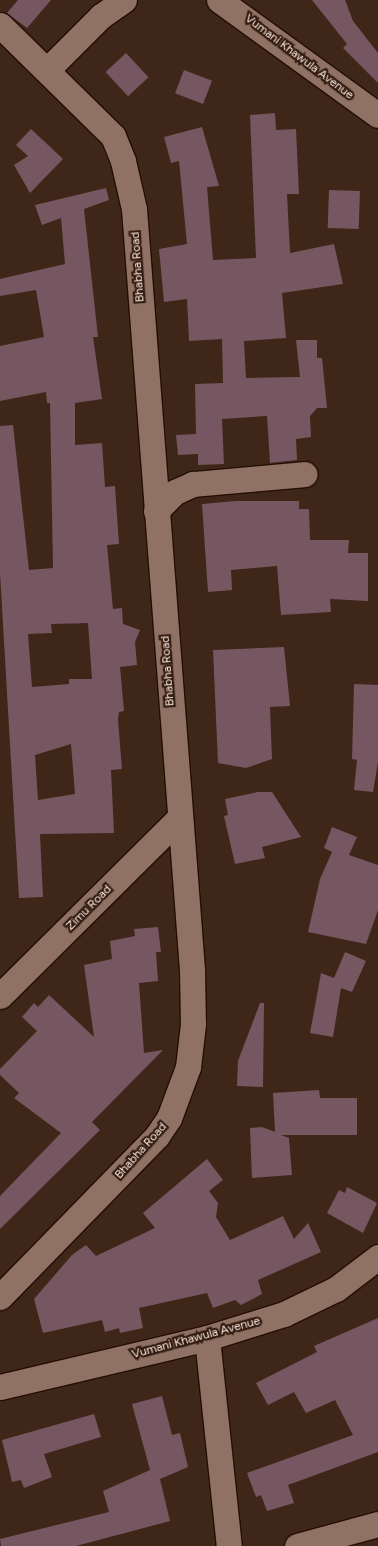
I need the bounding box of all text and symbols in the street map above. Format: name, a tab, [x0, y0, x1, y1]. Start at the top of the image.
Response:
street label: Vumani Khawula Avenue	[242, 11, 356, 103]
street label: Bhabha Road	[128, 231, 148, 303]
street label: Bhabha Road	[158, 635, 178, 707]
street label: Zimu Road	[63, 882, 115, 934]
street label: Bhabha Road	[112, 1120, 170, 1182]
street label: Vumani Khawula Avenue	[130, 1314, 262, 1362]

